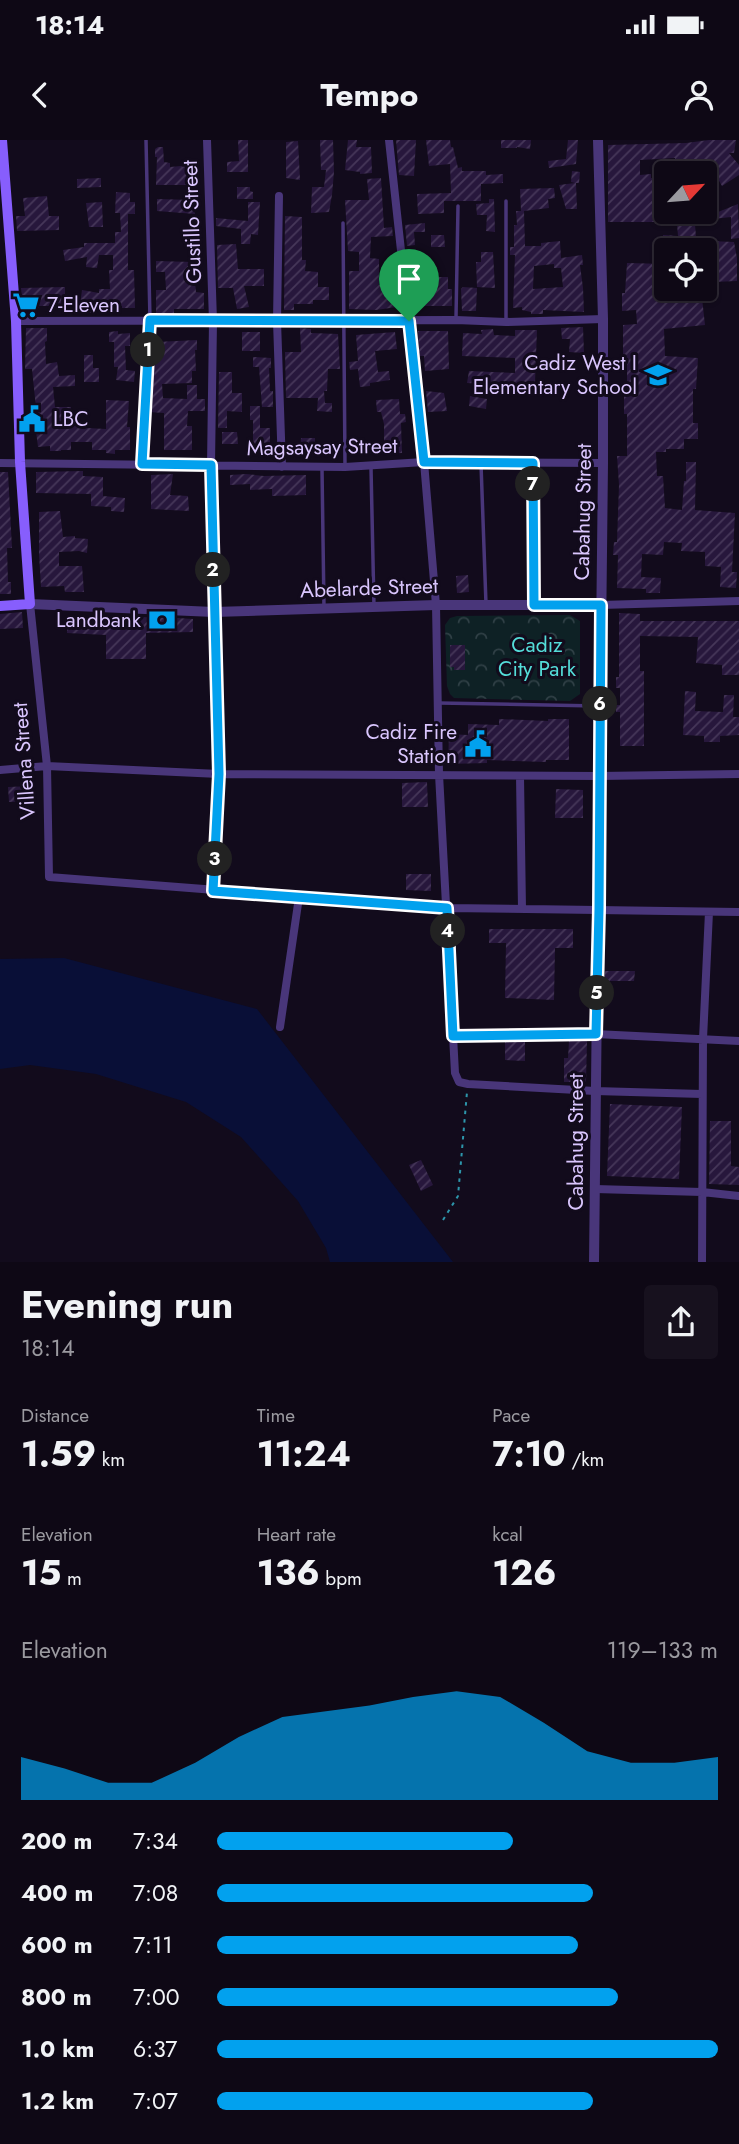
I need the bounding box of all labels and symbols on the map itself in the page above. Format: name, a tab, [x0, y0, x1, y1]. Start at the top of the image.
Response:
street label: Gustillo Street	[175, 160, 209, 284]
north arrow	[654, 161, 718, 224]
pin	[379, 249, 439, 321]
supermarket icon: 7-Eleven	[11, 290, 41, 320]
place label: 7-Eleven	[47, 290, 120, 320]
pin: 1	[130, 332, 166, 368]
place label: Cadiz West I Elementary School	[473, 348, 637, 402]
school or university icon: Cadiz West I Elementary School	[643, 360, 673, 390]
public building icon: LBC	[17, 404, 47, 434]
place label: LBC	[53, 404, 89, 434]
street label: Magsaysay Street	[246, 431, 398, 463]
street label: Cabahug Street	[567, 443, 599, 581]
pin: 7	[516, 466, 550, 502]
pin: 2	[196, 552, 230, 588]
street label: Abelarde Street	[300, 571, 438, 605]
place label: Landbank	[56, 605, 142, 635]
bank icon: Landbank	[147, 605, 177, 635]
park label: Cadiz City Park	[498, 630, 577, 684]
pin: 6	[582, 686, 618, 722]
street label: Villena Street	[5, 701, 43, 821]
place label: Cadiz Fire Station	[365, 717, 457, 771]
public building icon: Cadiz Fire Station	[463, 729, 493, 759]
pin: 3	[198, 842, 232, 876]
pin: 4	[430, 914, 466, 948]
pin: 5	[580, 976, 614, 1010]
street label: Cabahug Street	[561, 1074, 591, 1210]

